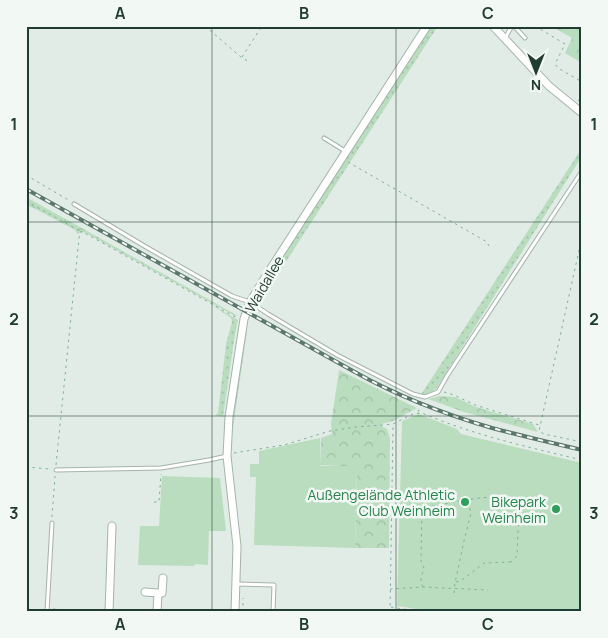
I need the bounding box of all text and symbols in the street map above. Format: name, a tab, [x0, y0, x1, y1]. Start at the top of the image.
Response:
text: A	[115, 2, 126, 24]
text: B	[299, 2, 309, 24]
text: C	[482, 2, 494, 24]
north arrow	[510, 48, 560, 98]
text: N	[531, 76, 541, 95]
text: 1	[10, 113, 18, 135]
text: 1	[590, 113, 598, 135]
street label: Waidallee	[240, 252, 288, 316]
text: 2	[9, 308, 19, 330]
text: 2	[589, 308, 599, 330]
place label: Außengelände Athletic Club Weinheim	[307, 485, 455, 520]
place label: Bikepark Weinheim	[482, 492, 547, 527]
marker: Außengelände Athletic Club Weinheim	[459, 496, 471, 508]
text: 3	[9, 502, 19, 524]
text: 3	[589, 502, 599, 524]
marker: Bikepark Weinheim	[550, 503, 562, 515]
text: A	[115, 613, 126, 635]
text: B	[299, 613, 309, 635]
text: C	[482, 613, 494, 635]

